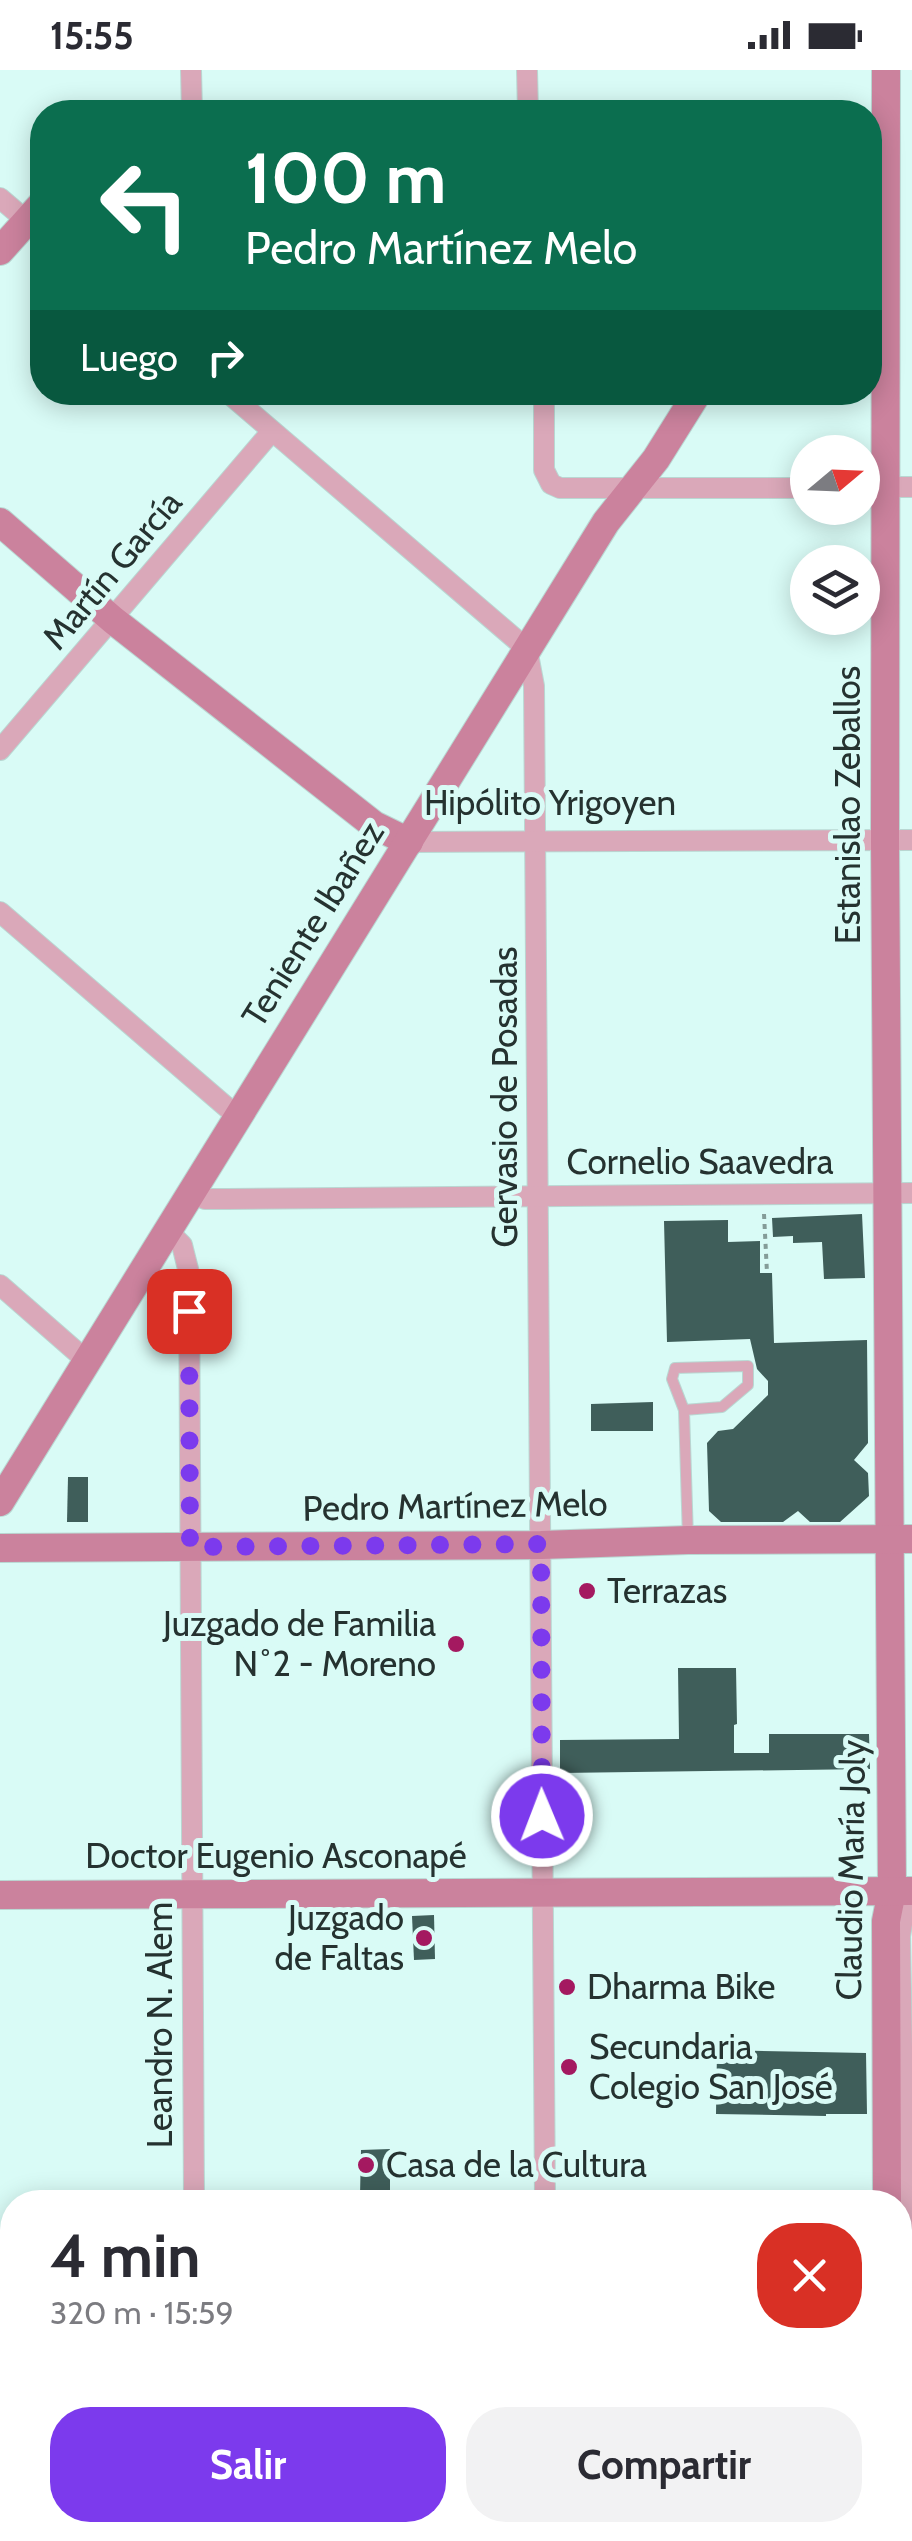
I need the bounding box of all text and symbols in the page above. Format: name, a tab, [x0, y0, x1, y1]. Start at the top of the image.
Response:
text: 15:55	[50, 12, 134, 59]
text: 100 m	[245, 135, 446, 221]
icon: left	[80, 140, 210, 270]
text: Pedro Martínez Melo	[245, 221, 637, 275]
icon: right	[198, 330, 253, 385]
text: Luego	[80, 334, 178, 381]
north arrow	[790, 435, 880, 525]
map controls	[790, 435, 880, 635]
street label: Martín García	[33, 481, 190, 658]
button: layers	[790, 545, 880, 635]
street label: Estanislao Zeballos	[826, 666, 869, 944]
street label: Hipólito Yrigoyen	[424, 781, 676, 824]
street label: Teniente Ibañez	[232, 813, 393, 1034]
street label: Gervasio de Posadas	[483, 946, 526, 1248]
street label: Cornelio Saavedra	[567, 1140, 834, 1183]
pin	[147, 1269, 232, 1354]
icon: arrive	[162, 1284, 217, 1339]
street label: Pedro Martínez Melo	[302, 1481, 608, 1530]
place label: Terrazas	[607, 1569, 727, 1612]
marker: Terrazas	[576, 1580, 598, 1602]
place label: Juzgado de Familia N˚2 - Moreno	[162, 1602, 436, 1685]
marker: Juzgado de Familia N˚2 - Moreno	[445, 1633, 467, 1655]
street label: Claudio María Joly	[827, 1739, 874, 2001]
position arrow	[490, 1764, 594, 1868]
street label: Doctor Eugenio Asconapé	[85, 1834, 467, 1877]
place label: Juzgado de Faltas	[275, 1896, 404, 1979]
street label: Leandro N. Alem	[138, 1902, 181, 2148]
marker: Juzgado de Faltas	[413, 1927, 435, 1949]
place label: Dharma Bike	[587, 1965, 775, 2008]
marker: Dharma Bike	[556, 1976, 578, 1998]
place label: Secundaria Colegio San José	[589, 2025, 833, 2108]
marker: Secundaria Colegio San José	[558, 2056, 580, 2078]
place label: Casa de la Cultura	[386, 2143, 647, 2186]
marker: Casa de la Cultura	[355, 2154, 377, 2176]
text: 4 min	[50, 2219, 200, 2292]
button: close	[757, 2223, 862, 2328]
text: 320 m · 15:59	[50, 2293, 234, 2332]
button: Salir	[50, 2407, 446, 2522]
button: Compartir	[466, 2407, 862, 2522]

